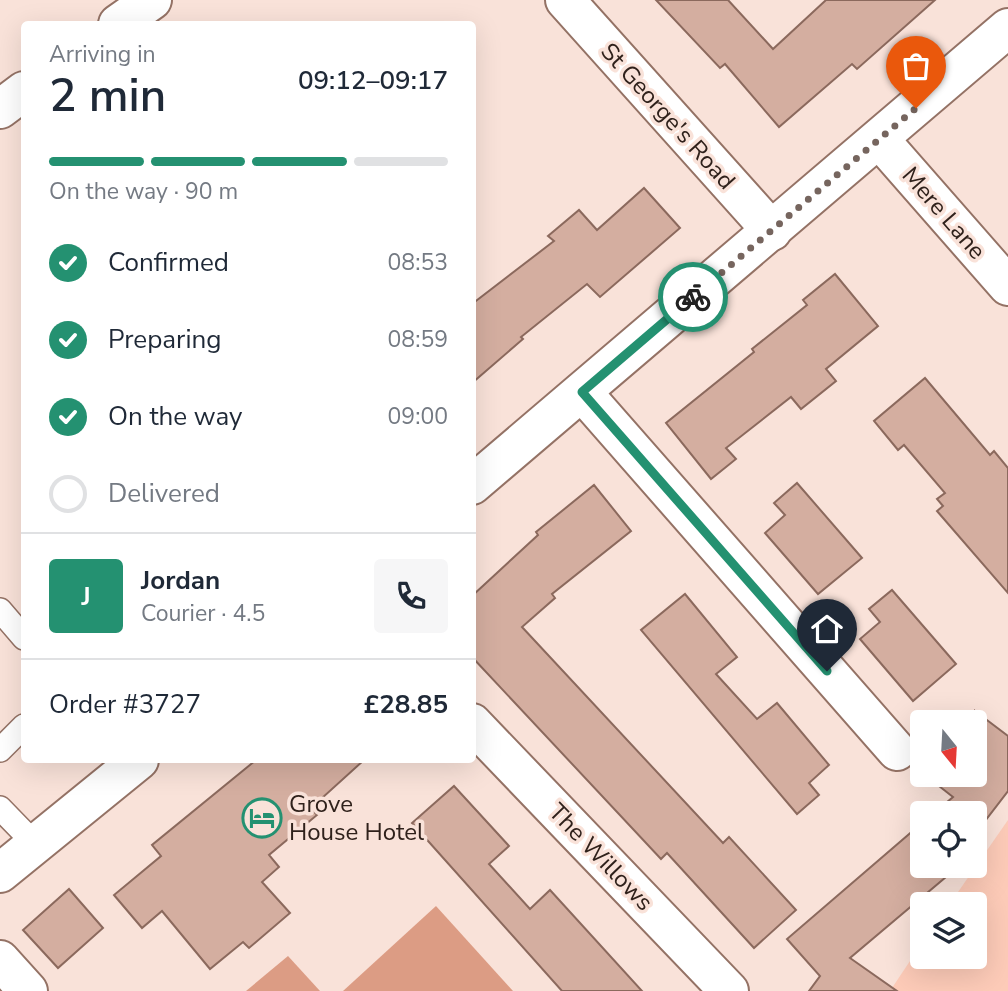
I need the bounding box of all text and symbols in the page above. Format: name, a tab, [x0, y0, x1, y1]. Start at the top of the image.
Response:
street label: St George's Road	[594, 36, 742, 196]
pin	[886, 36, 946, 108]
text: Arriving in	[49, 39, 156, 70]
icon: bag	[897, 47, 935, 85]
text: 09:12–09:17	[298, 63, 448, 98]
text: 2 min	[49, 64, 166, 127]
street label: Mere Lane	[895, 160, 993, 266]
text: On the way · 90 m	[49, 176, 238, 207]
icon: check	[49, 244, 87, 282]
text: Confirmed	[108, 245, 229, 280]
text: 08:53	[388, 247, 448, 278]
courier	[658, 262, 728, 332]
icon: bike	[674, 278, 712, 316]
icon: check	[49, 321, 87, 359]
text: Preparing	[108, 322, 221, 357]
text: 08:59	[388, 324, 448, 355]
icon: check	[49, 398, 87, 436]
text: On the way	[108, 399, 242, 434]
text: 09:00	[388, 401, 448, 432]
text: Delivered	[108, 476, 220, 511]
button: phone	[374, 559, 448, 633]
text: Jordan	[141, 563, 220, 598]
text: J	[81, 579, 91, 614]
text: Courier · 4.5	[141, 598, 265, 629]
pin	[797, 599, 857, 671]
icon: home	[808, 610, 846, 648]
text: Order #3727	[49, 687, 201, 722]
text: £28.85	[364, 687, 448, 722]
north arrow	[910, 710, 987, 788]
map controls	[910, 710, 987, 969]
place label: Grove House Hotel	[289, 788, 424, 848]
street label: The Willows	[542, 796, 660, 918]
hotel icon: Grove House Hotel	[241, 797, 283, 839]
button: locate	[910, 801, 987, 878]
button: layers	[910, 892, 987, 969]

